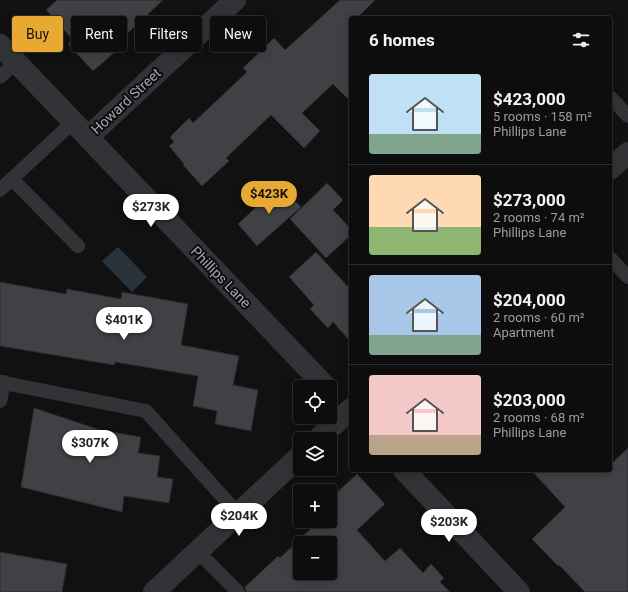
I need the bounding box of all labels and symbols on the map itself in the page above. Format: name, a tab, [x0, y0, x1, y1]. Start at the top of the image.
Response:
street label: Howard Street	[88, 65, 164, 137]
pin: $423K	[241, 181, 297, 215]
pin: $273K	[123, 194, 179, 228]
street label: Phillips Lane	[188, 243, 254, 311]
pin: $401K	[96, 307, 152, 341]
pin: $307K	[62, 430, 118, 464]
pin: $204K	[211, 503, 267, 537]
pin: $203K	[421, 509, 477, 543]

